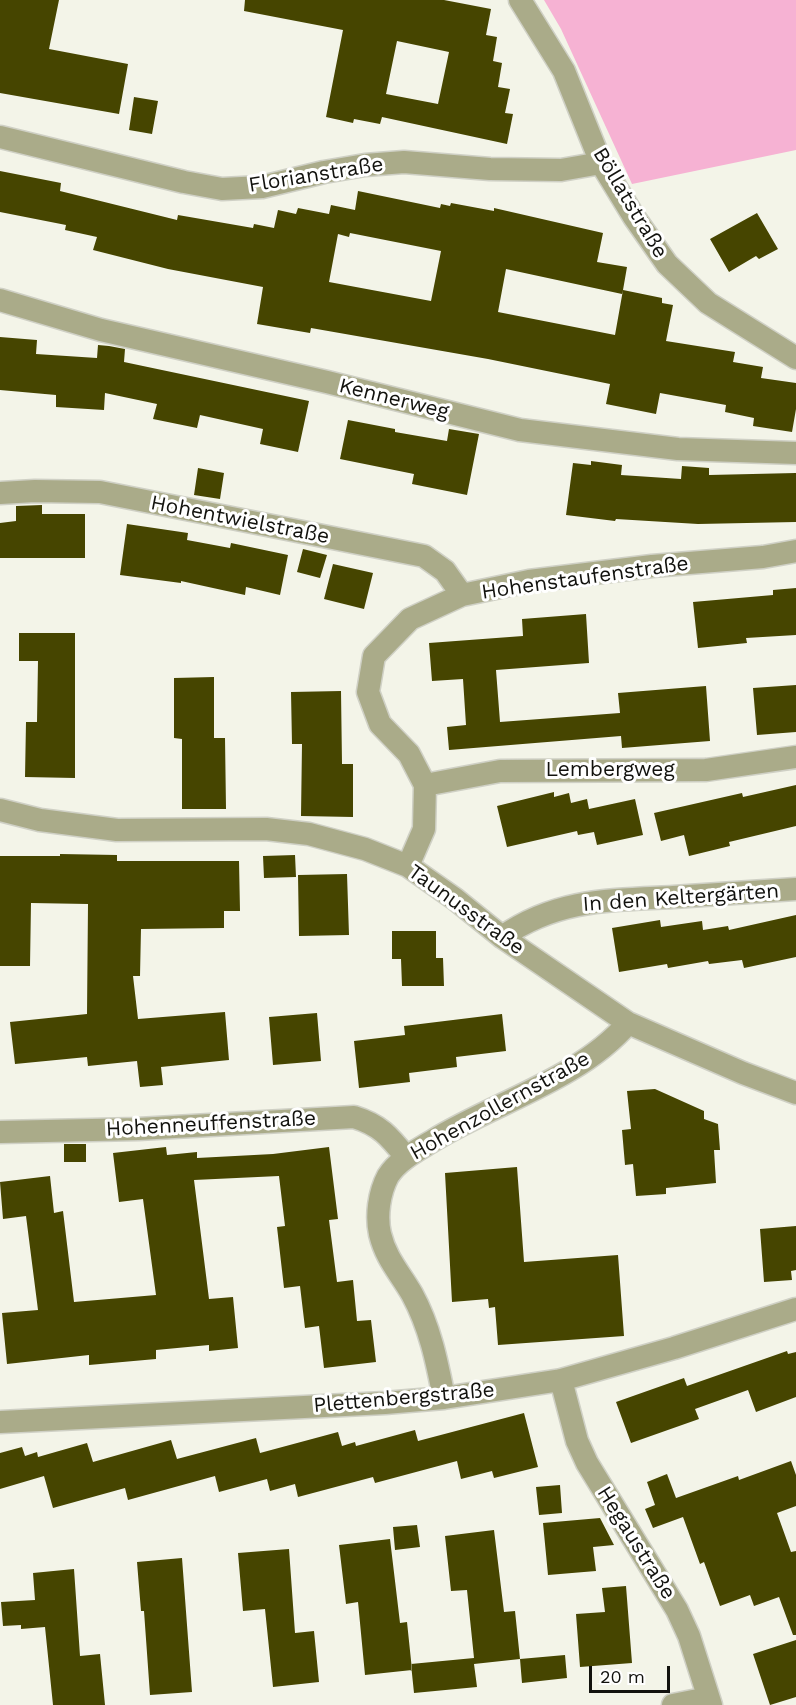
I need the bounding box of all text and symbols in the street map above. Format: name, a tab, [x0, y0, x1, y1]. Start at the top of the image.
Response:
street label: Böllatstraße	[587, 143, 673, 263]
street label: Florianstraße	[247, 152, 385, 198]
street label: Kennerweg	[337, 373, 451, 425]
street label: Hohentwielstraße	[149, 490, 331, 550]
street label: Hohenstaufenstraße	[480, 551, 690, 605]
street label: Lembergweg	[545, 757, 675, 783]
street label: Taunusstraße	[403, 859, 529, 961]
street label: In den Keltergärten	[582, 879, 780, 917]
street label: Hohenzollernstraße	[406, 1046, 594, 1166]
street label: Hohenneuffenstraße	[105, 1106, 317, 1142]
street label: Plettenbergstraße	[312, 1378, 496, 1418]
street label: Hegaustraße	[591, 1482, 681, 1604]
scale bar	[592, 1654, 673, 1692]
text: 20 m	[600, 1666, 645, 1687]

